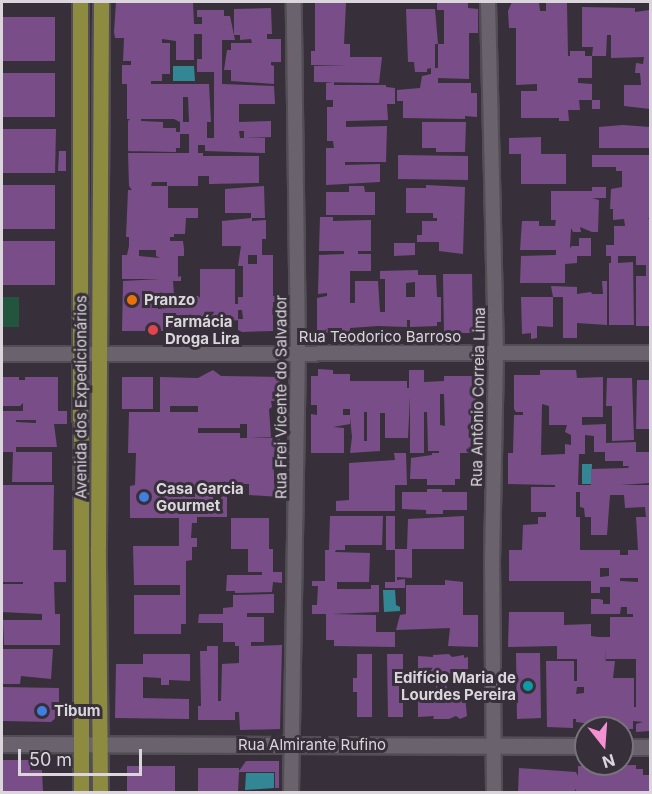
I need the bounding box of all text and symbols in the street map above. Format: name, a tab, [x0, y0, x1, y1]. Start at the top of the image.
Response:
place label: Pranzo	[144, 291, 195, 309]
marker: Pranzo	[125, 293, 139, 307]
street label: Avenida dos Expedicionários	[72, 295, 90, 499]
street label: Rua Frei Vicente do Salvador	[272, 295, 290, 499]
street label: Rua Antônio Correia Lima	[467, 307, 489, 487]
place label: Farmácia Droga Lira	[165, 312, 240, 347]
marker: Farmácia Droga Lira	[146, 323, 160, 337]
street label: Rua Teodorico Barroso	[299, 328, 461, 346]
place label: Casa Garcia Gourmet	[156, 479, 244, 514]
marker: Casa Garcia Gourmet	[137, 490, 151, 504]
place label: Edifício Maria de Lourdes Pereira	[394, 668, 516, 703]
marker: Edifício Maria de Lourdes Pereira	[521, 679, 535, 693]
place label: Tibum	[54, 702, 101, 720]
marker: Tibum	[35, 704, 49, 718]
north arrow	[574, 716, 634, 776]
street label: Rua Almirante Rufino	[238, 736, 386, 754]
scale bar	[21, 737, 146, 775]
text: 50 m	[29, 749, 72, 770]
text: N	[600, 750, 617, 773]

